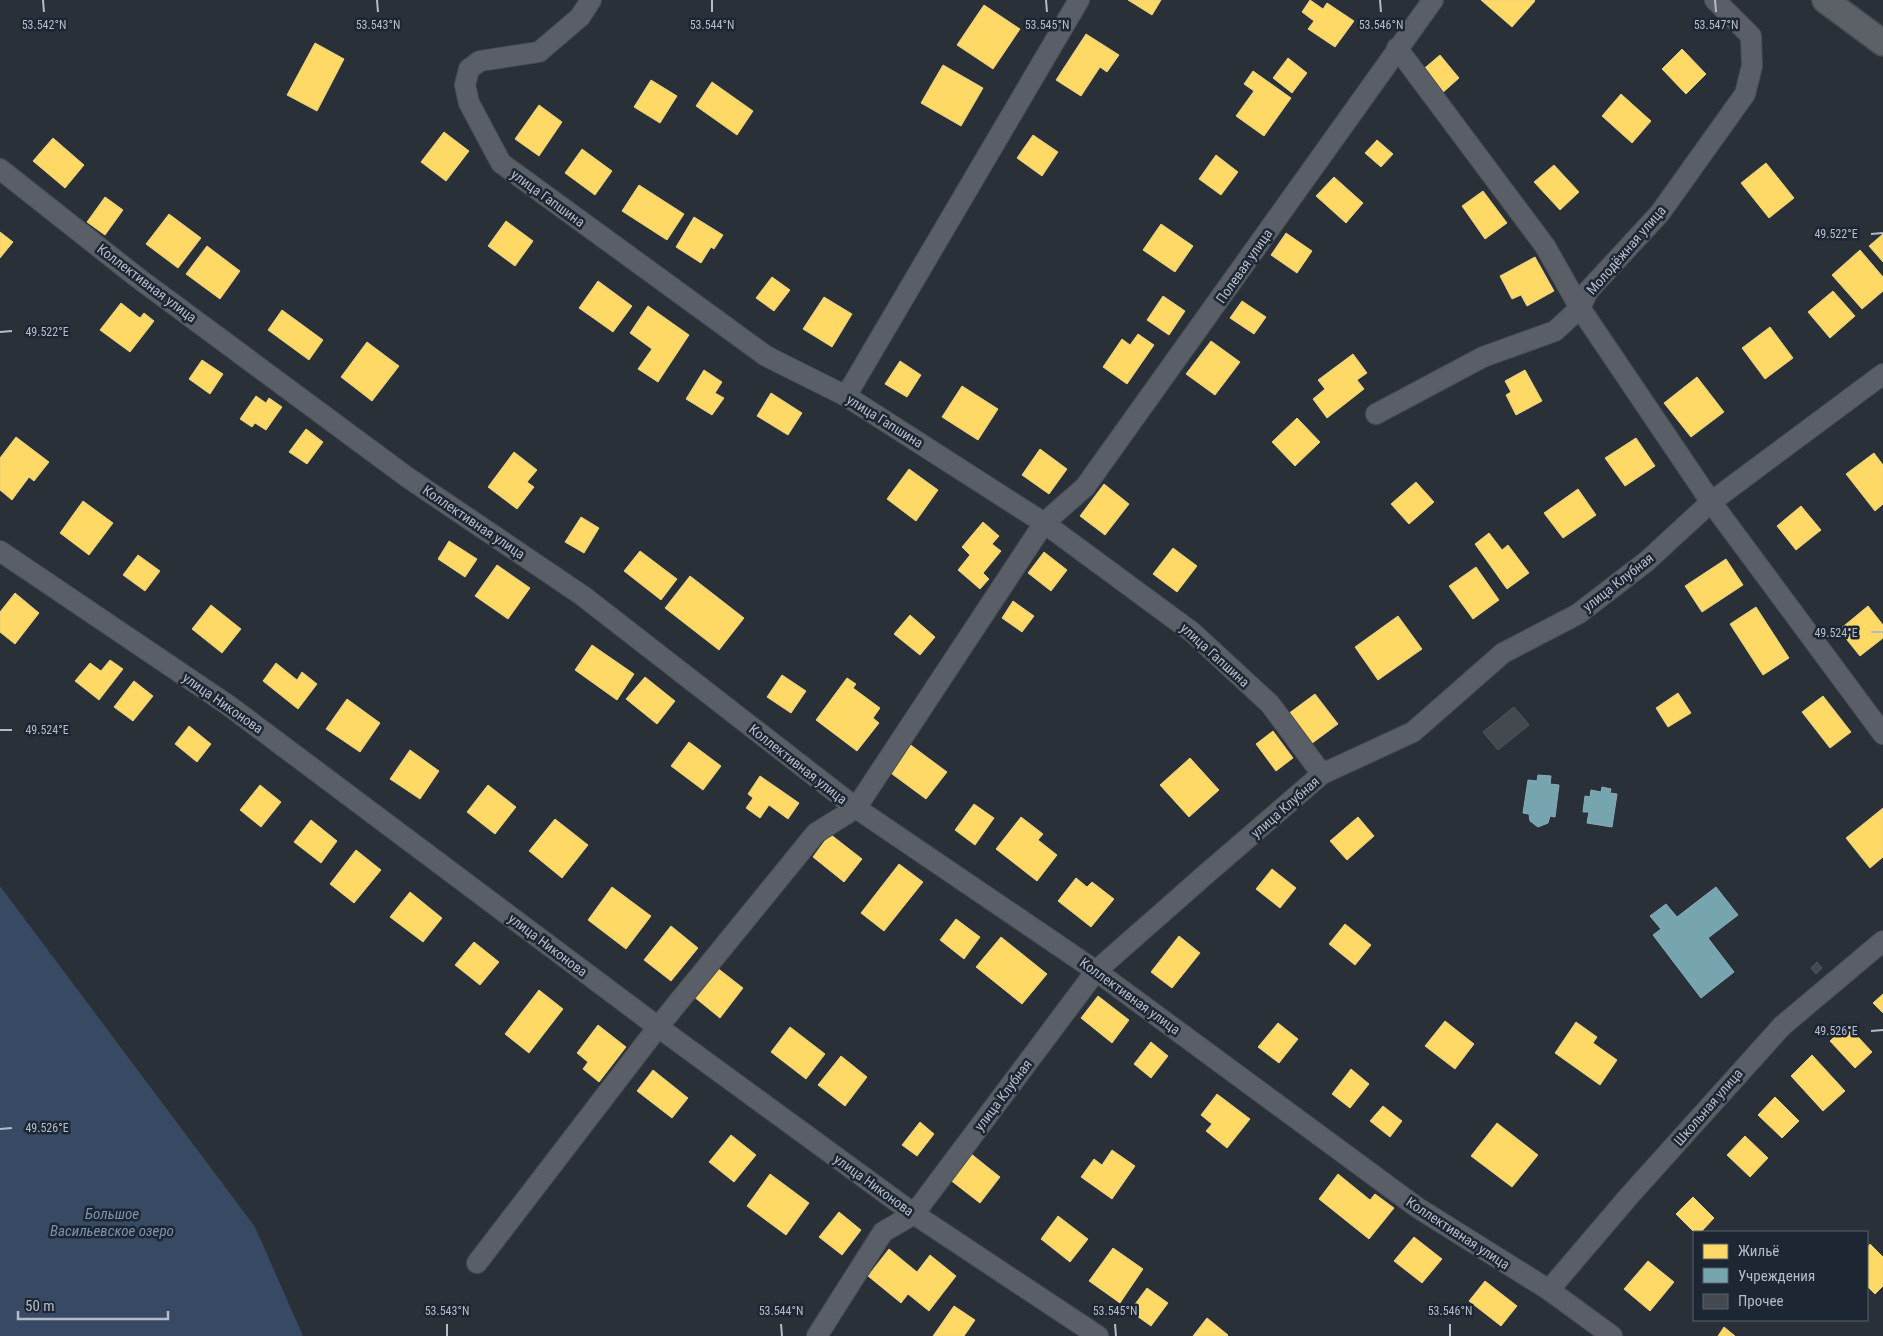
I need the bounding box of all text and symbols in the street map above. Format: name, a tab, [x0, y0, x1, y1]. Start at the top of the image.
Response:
text: 53.542°N	[22, 18, 66, 32]
text: 53.543°N	[356, 18, 400, 32]
text: 53.544°N	[690, 18, 734, 32]
text: 53.545°N	[1025, 18, 1069, 32]
text: 53.546°N	[1359, 18, 1403, 32]
text: 53.547°N	[1694, 18, 1738, 32]
street label: улица Гапшина	[508, 166, 588, 230]
street label: Молодёжная улица	[1583, 202, 1669, 298]
street label: Полевая улица	[1213, 226, 1275, 306]
text: 49.522°E	[1814, 227, 1858, 241]
street label: Коллективная улица	[94, 241, 200, 325]
text: 49.522°E	[25, 325, 69, 339]
street label: улица Гапшина	[844, 391, 926, 451]
street label: Коллективная улица	[420, 482, 528, 562]
street label: улица Клубная	[1580, 549, 1656, 615]
street label: улица Гапшина	[1177, 620, 1253, 690]
text: 49.524°E	[1814, 626, 1858, 640]
street label: улица Никонова	[180, 669, 266, 737]
street label: Коллективная улица	[746, 721, 850, 807]
text: 49.524°E	[25, 723, 69, 737]
street label: улица Клубная	[1248, 773, 1322, 841]
street label: улица Никонова	[505, 910, 591, 980]
street label: Коллективная улица	[1077, 954, 1183, 1038]
text: 49.526°E	[1814, 1024, 1858, 1038]
street label: улица Клубная	[971, 1056, 1035, 1134]
street label: Школьная улица	[1670, 1065, 1746, 1149]
text: 49.526°E	[25, 1121, 69, 1135]
street label: улица Никонова	[831, 1151, 917, 1219]
street label: Коллективная улица	[1403, 1194, 1513, 1272]
water label: Большое Васильевское озеро	[50, 1205, 174, 1240]
legend	[1693, 1231, 1868, 1321]
text: Жильё	[1738, 1242, 1779, 1260]
text: Учреждения	[1738, 1267, 1815, 1285]
scale bar	[18, 1288, 168, 1320]
text: Прочее	[1738, 1292, 1784, 1310]
text: 50 m	[25, 1297, 55, 1315]
text: 53.543°N	[425, 1304, 469, 1318]
text: 53.544°N	[759, 1304, 803, 1318]
text: 53.545°N	[1093, 1304, 1137, 1318]
text: 53.546°N	[1428, 1304, 1472, 1318]

